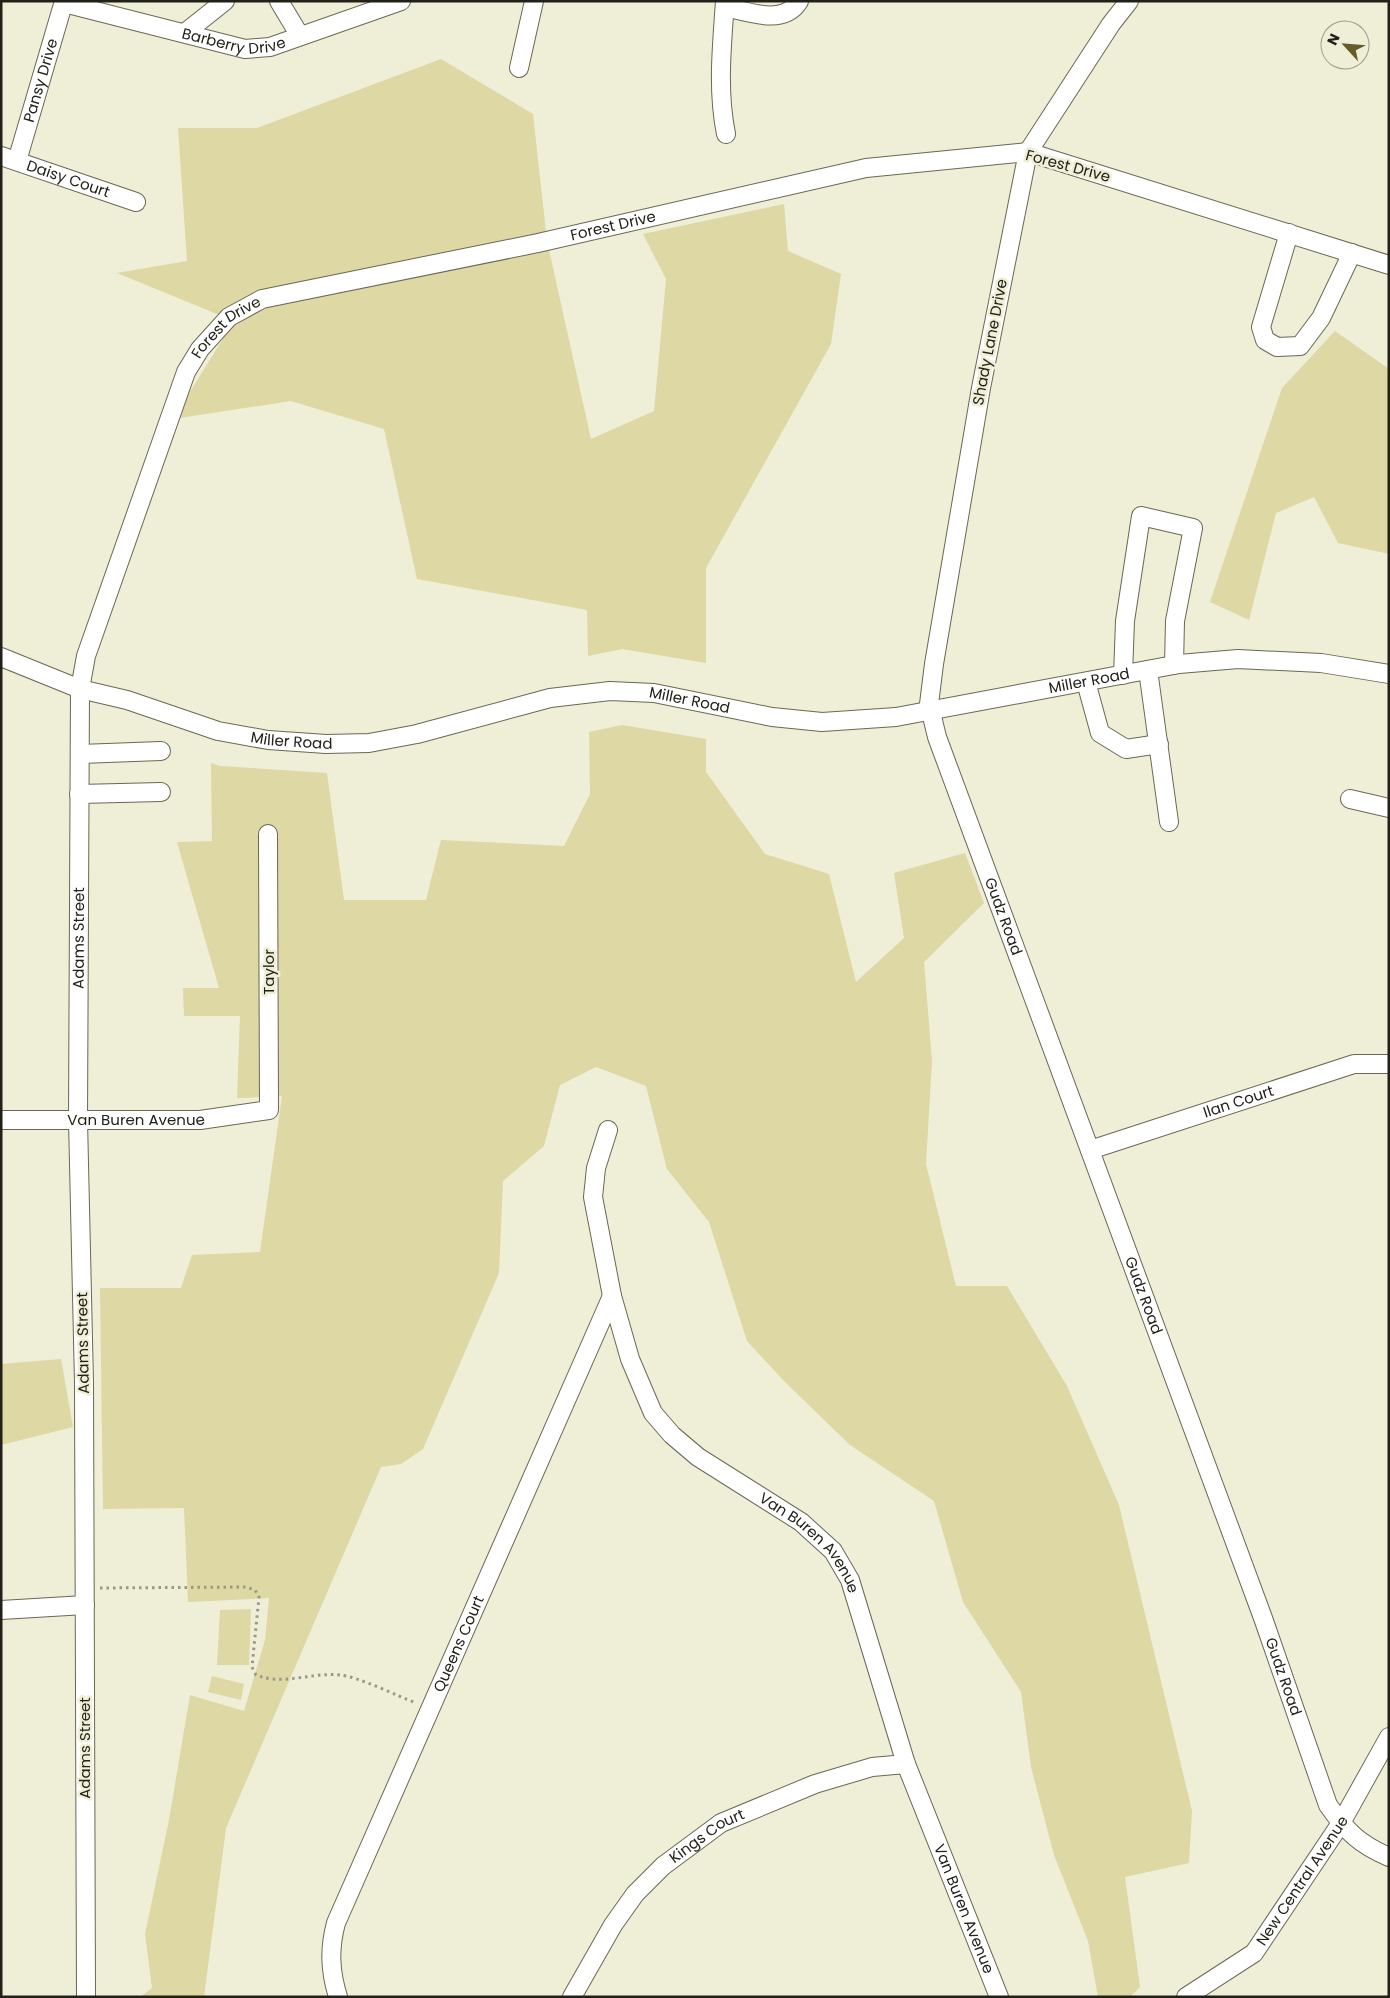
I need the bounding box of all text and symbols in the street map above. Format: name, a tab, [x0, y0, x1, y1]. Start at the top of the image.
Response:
north arrow	[1320, 20, 1370, 70]
street label: Barberry Drive	[180, 22, 288, 59]
text: N	[1322, 30, 1345, 48]
street label: Pansy Drive	[18, 36, 62, 125]
street label: Forest Drive	[1023, 144, 1113, 187]
street label: Daisy Court	[24, 155, 113, 202]
street label: Forest Drive	[568, 205, 658, 245]
street label: Shady Lane Drive	[967, 277, 1012, 407]
street label: Forest Drive	[186, 291, 264, 362]
street label: Miller Road	[1047, 662, 1131, 698]
street label: Miller Road	[647, 681, 732, 718]
street label: Miller Road	[249, 726, 333, 754]
street label: Gudz Road	[980, 875, 1028, 958]
street label: Adams Street	[68, 887, 89, 989]
street label: Taylor	[258, 949, 279, 995]
street label: Ilan Court	[1200, 1080, 1276, 1123]
street label: Van Buren Avenue	[67, 1108, 206, 1131]
street label: Gudz Road	[1120, 1253, 1168, 1337]
street label: Adams Street	[71, 1292, 94, 1394]
street label: Van Buren Avenue	[755, 1487, 864, 1595]
street label: Queens Court	[428, 1592, 489, 1695]
street label: Gudz Road	[1261, 1635, 1307, 1718]
street label: Adams Street	[74, 1697, 95, 1799]
street label: Kings Court	[665, 1803, 747, 1868]
street label: New Central Avenue	[1251, 1812, 1353, 1949]
street label: Van Buren Avenue	[929, 1841, 1000, 1976]

